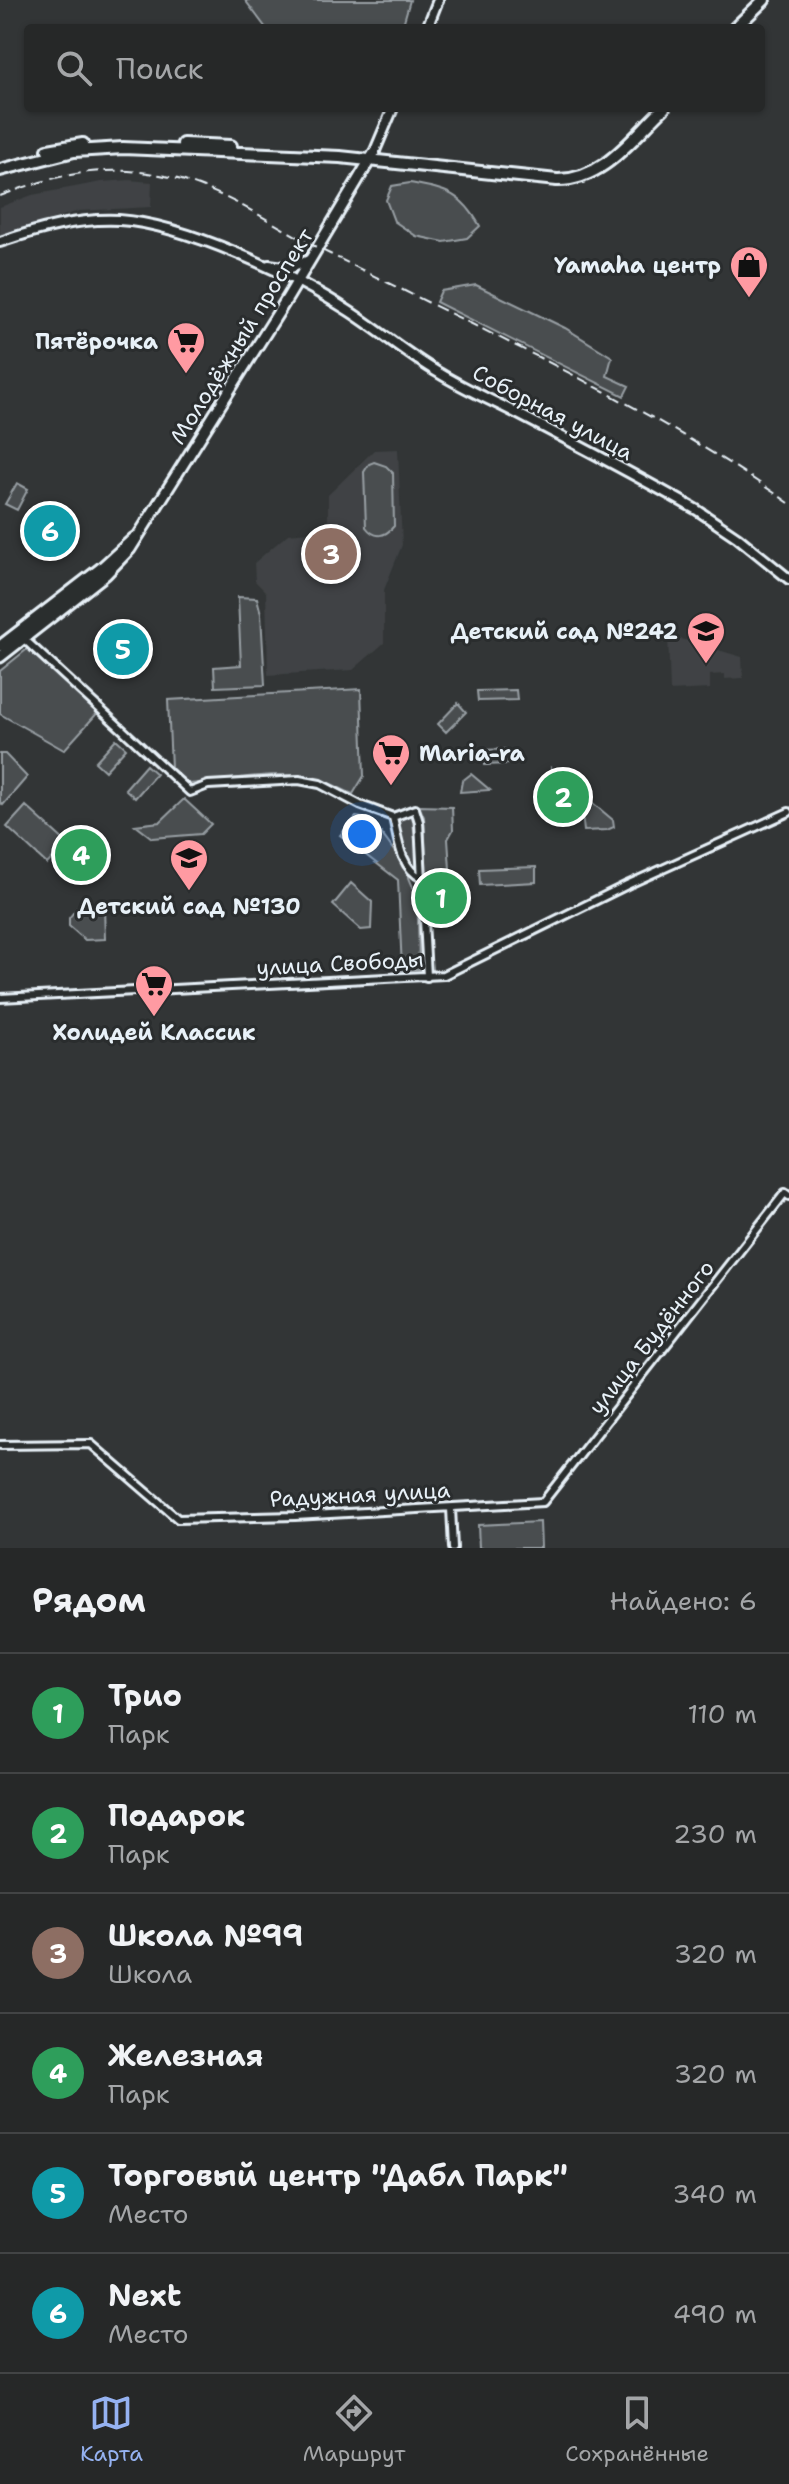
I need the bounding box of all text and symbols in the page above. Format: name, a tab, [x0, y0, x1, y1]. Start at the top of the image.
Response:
search box	[24, 24, 765, 112]
icon: search	[52, 46, 96, 90]
text: Поиск	[116, 48, 204, 89]
street label: Молодёжный проспект	[163, 222, 320, 450]
shop icon: Yamaha центр	[728, 244, 770, 299]
place label: Yamaha центр	[554, 251, 721, 280]
supermarket icon: Пятёрочка	[165, 320, 207, 375]
place label: Пятёрочка	[35, 327, 158, 356]
street label: Соборная улица	[467, 358, 638, 467]
pin: 6	[24, 501, 76, 561]
pin: 3	[305, 524, 357, 584]
school or university icon: Детский сад №242	[685, 610, 727, 665]
place label: Детский сад №242	[451, 617, 678, 646]
pin: 5	[97, 619, 149, 679]
supermarket icon: Maria-ra	[370, 732, 412, 787]
place label: Maria-ra	[419, 739, 525, 768]
pin: 2	[537, 767, 589, 827]
your location	[342, 814, 382, 854]
pin: 4	[55, 825, 107, 885]
school or university icon: Детский сад №130	[168, 837, 210, 892]
pin: 1	[415, 868, 467, 928]
place label: Детский сад №130	[77, 892, 301, 921]
street label: улица Свободы	[256, 945, 424, 982]
supermarket icon: Холидей Классик	[133, 963, 175, 1018]
place label: Холидей Классик	[53, 1018, 256, 1047]
street label: улица Будённого	[582, 1254, 721, 1420]
street label: Радужная улица	[269, 1475, 451, 1514]
text: Рядом	[32, 1577, 146, 1623]
text: Найдено: 6	[610, 1583, 757, 1618]
text: Трио	[108, 1675, 182, 1716]
text: 1	[52, 1696, 64, 1731]
text: 110 m	[687, 1696, 757, 1731]
text: Парк	[108, 1716, 170, 1751]
text: Подарок	[108, 1795, 245, 1836]
text: 2	[49, 1816, 67, 1851]
text: 230 m	[673, 1816, 757, 1851]
text: Парк	[108, 1836, 170, 1871]
text: Школа №99	[108, 1915, 303, 1956]
text: 3	[49, 1936, 67, 1971]
text: 320 m	[674, 1936, 757, 1971]
text: Школа	[108, 1956, 192, 1991]
text: Железная	[108, 2035, 263, 2076]
text: 4	[49, 2056, 67, 2091]
text: 320 m	[674, 2056, 757, 2091]
text: Парк	[108, 2076, 170, 2111]
text: Торговый центр "Дабл Парк"	[108, 2155, 568, 2196]
text: 5	[50, 2176, 66, 2211]
text: 340 m	[672, 2176, 757, 2211]
text: Место	[108, 2196, 189, 2231]
text: Next	[108, 2275, 181, 2316]
text: 6	[49, 2296, 67, 2331]
text: 490 m	[673, 2296, 757, 2331]
text: Место	[108, 2316, 189, 2351]
tab: Карта	[80, 2391, 143, 2468]
tab: Маршрут	[303, 2391, 405, 2468]
tab: Сохранённые	[565, 2391, 709, 2468]

